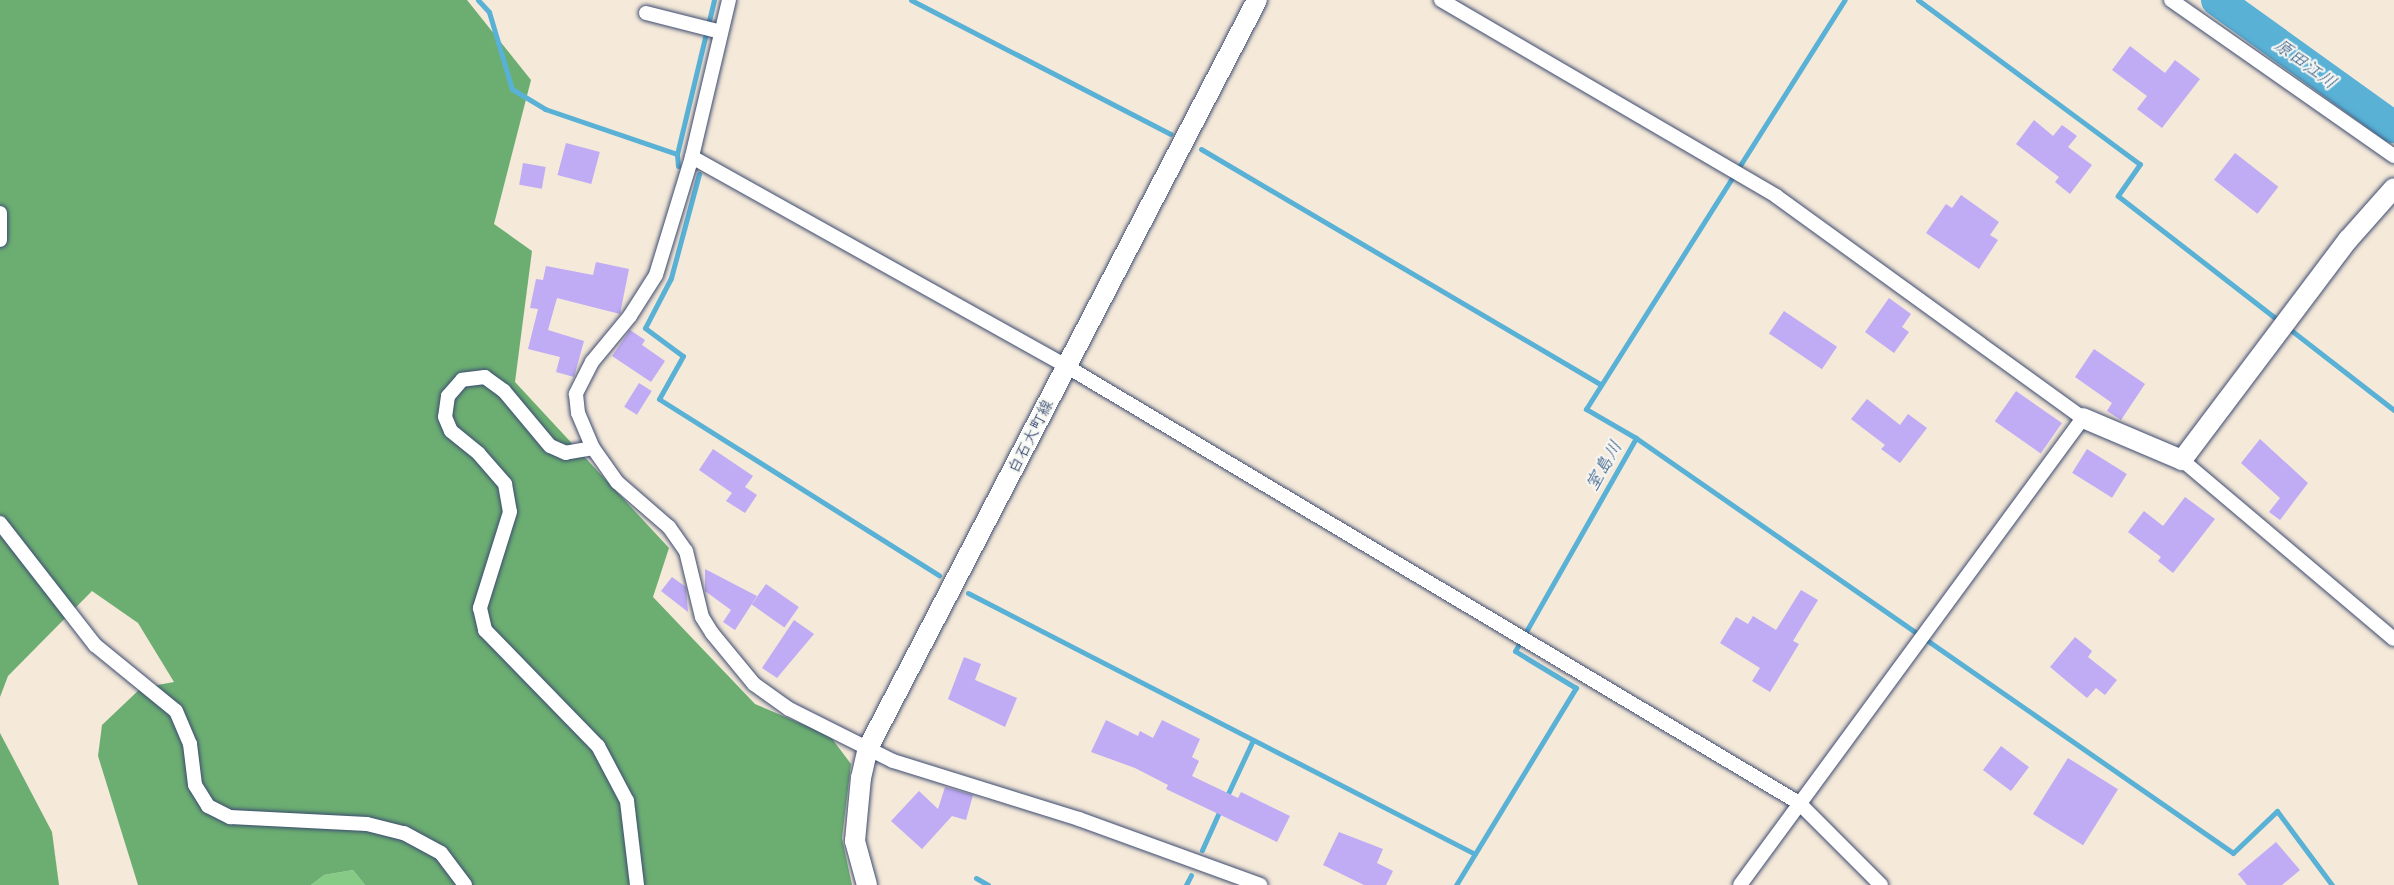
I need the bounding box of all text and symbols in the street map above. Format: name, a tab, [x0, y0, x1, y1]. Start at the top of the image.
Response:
water label: 原田江川	[2271, 33, 2341, 93]
street label: 白石大町線	[1003, 396, 1057, 476]
water label: 室島川	[1580, 436, 1626, 494]

